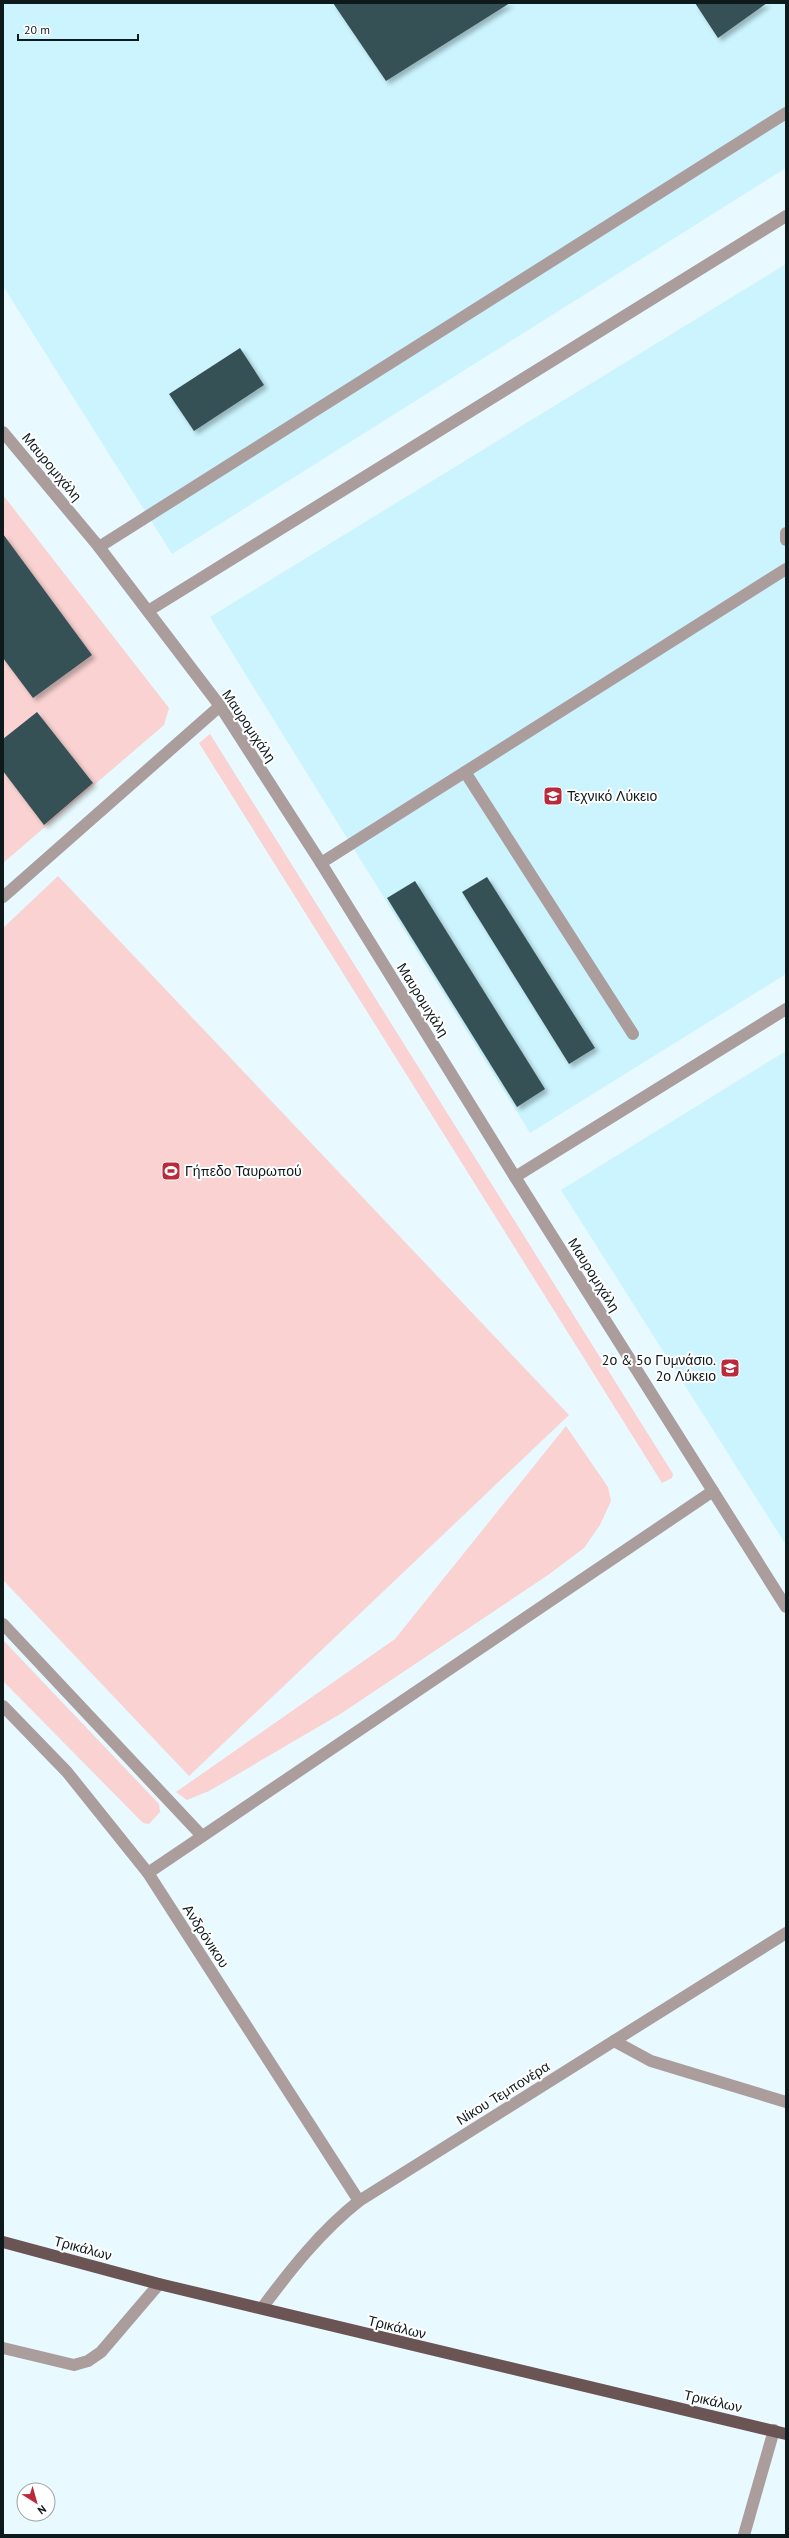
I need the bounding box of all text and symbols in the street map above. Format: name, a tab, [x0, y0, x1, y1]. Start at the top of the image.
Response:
scale bar	[18, 16, 138, 42]
text: 20 m	[24, 22, 50, 37]
street label: Μαυρομιχάλη	[18, 429, 86, 505]
street label: Μαυρομιχάλη	[218, 686, 280, 766]
school or university icon: Τεχνικό Λύκειο	[542, 785, 564, 807]
place label: Τεχνικό Λύκειο	[567, 787, 657, 805]
street label: Μαυρομιχάλη	[393, 960, 453, 1040]
sports icon: Γήπεδο Ταυρωπού	[160, 1160, 182, 1182]
place label: Γήπεδο Ταυρωπού	[185, 1162, 302, 1180]
street label: Μαυρομιχάλη	[564, 1235, 624, 1315]
place label: 2ο & 5ο Γυμνάσιο. 2ο Λύκειο	[602, 1351, 716, 1385]
school or university icon: 2ο & 5ο Γυμνάσιο. 2ο Λύκειο	[719, 1357, 741, 1379]
street label: Ανδρόνικου	[179, 1901, 233, 1971]
street label: Νίκου Τεμπονέρα	[453, 2057, 553, 2129]
street label: Τρικάλων	[52, 2232, 114, 2264]
street label: Τρικάλων	[366, 2311, 428, 2343]
street label: Τρικάλων	[682, 2386, 744, 2416]
north arrow	[16, 2482, 56, 2522]
text: N	[35, 2502, 49, 2518]

